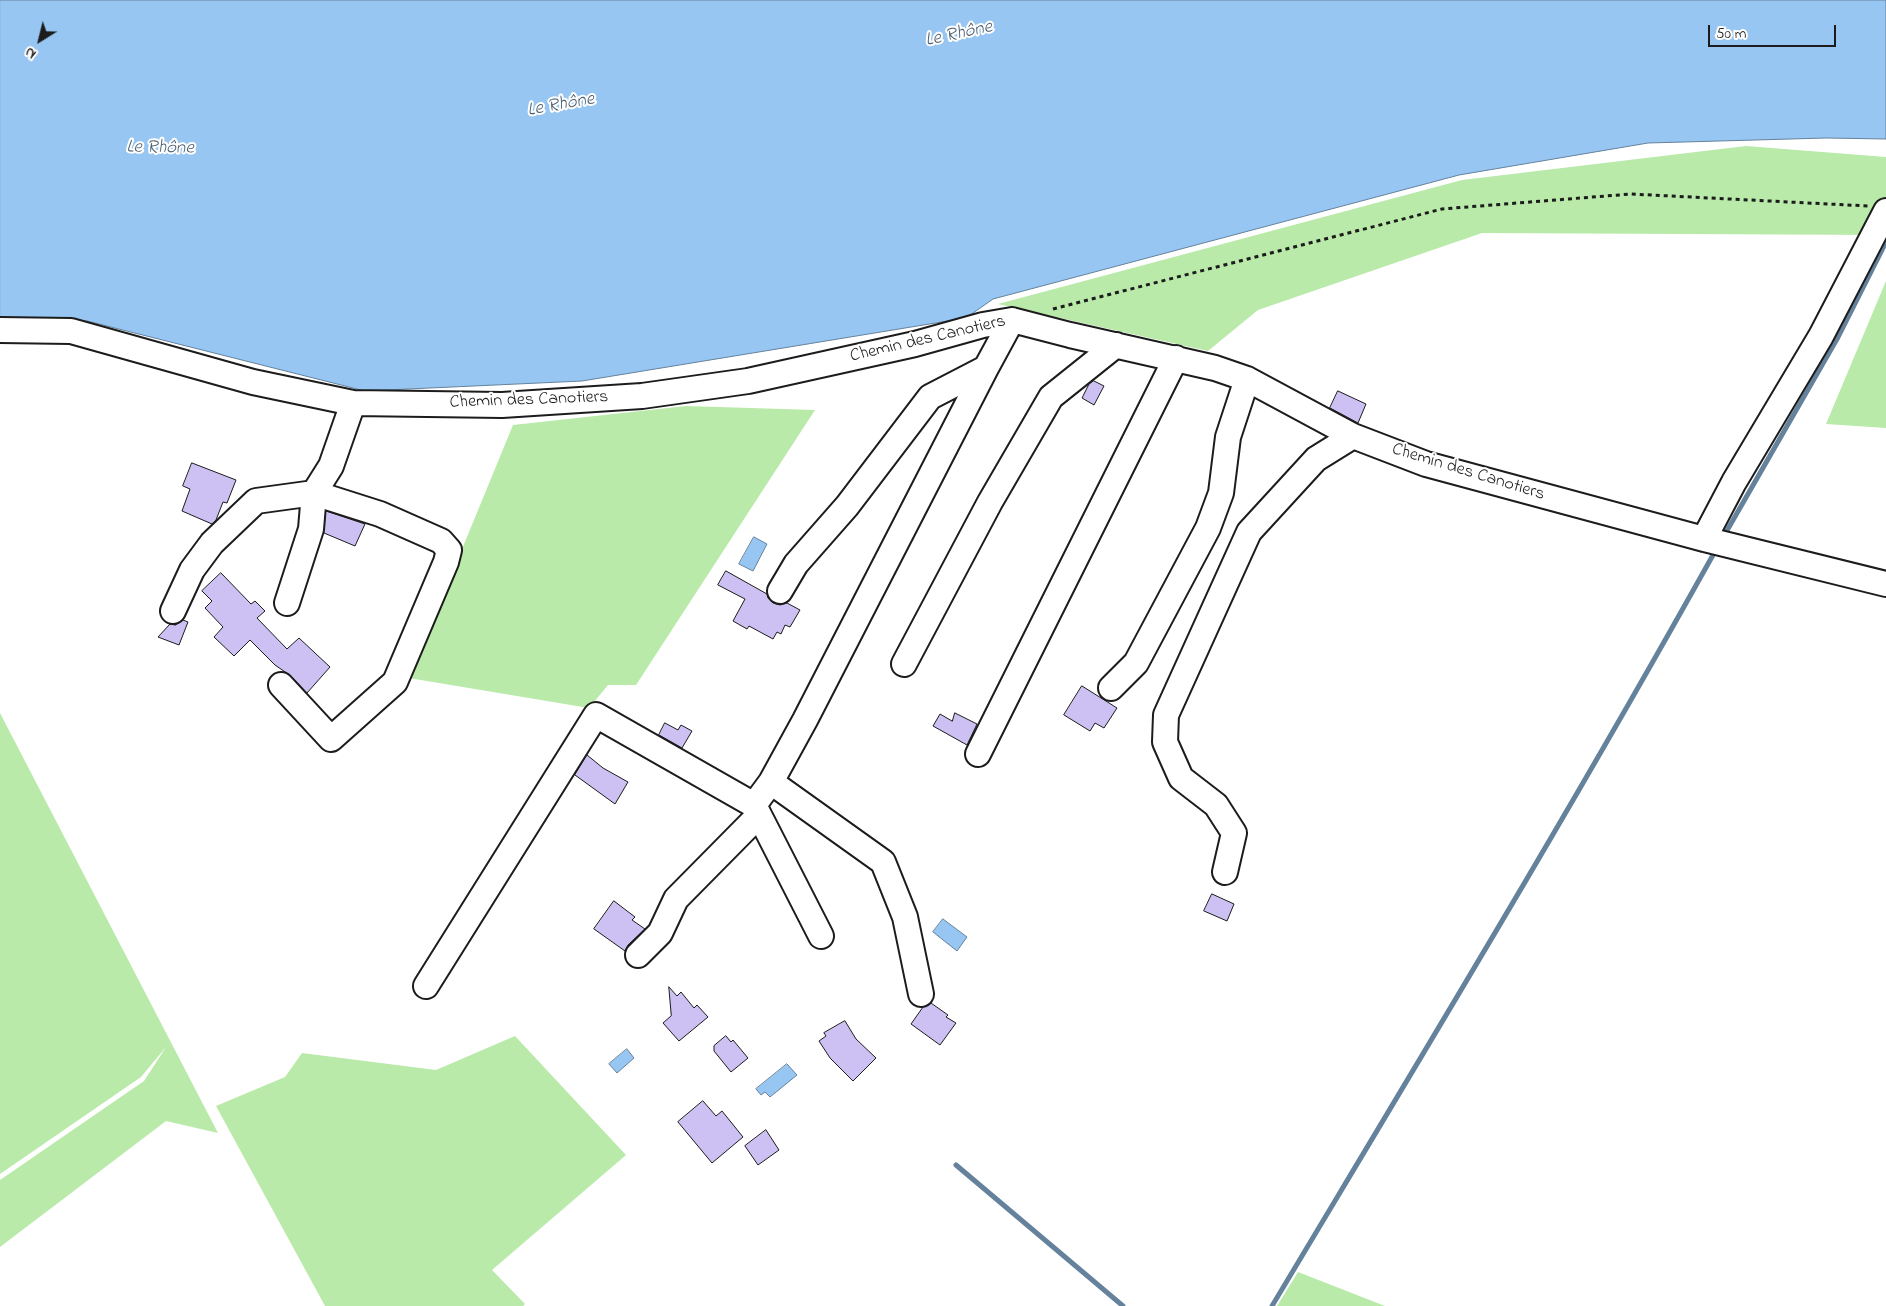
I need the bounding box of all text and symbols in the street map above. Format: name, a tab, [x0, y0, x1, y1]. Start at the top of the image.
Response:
north arrow	[15, 15, 65, 65]
scale bar	[1711, 15, 1838, 47]
water label: Le Rhône	[924, 17, 994, 53]
text: 50 m	[1716, 23, 1746, 45]
text: N	[21, 41, 41, 64]
water label: Le Rhône	[526, 89, 596, 123]
water label: Le Rhône	[126, 137, 194, 161]
street label: Chemin des Canotiers	[848, 312, 1008, 368]
street label: Chemin des Canotiers	[449, 387, 609, 415]
street label: Chemin des Canotiers	[1389, 439, 1547, 507]

